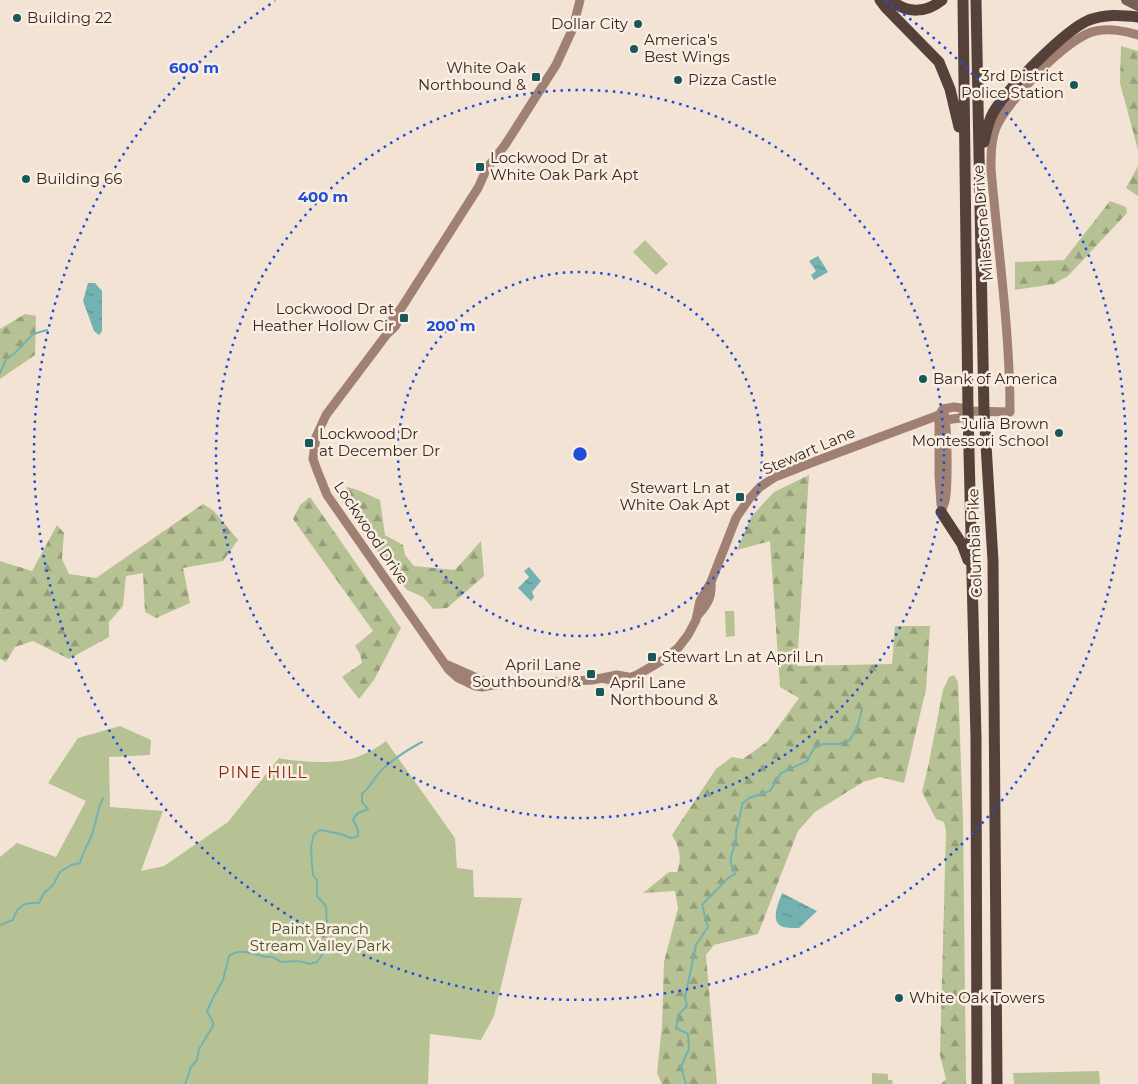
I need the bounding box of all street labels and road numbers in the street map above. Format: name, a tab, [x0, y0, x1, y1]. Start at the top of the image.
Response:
street label: Milestone Drive	[968, 164, 997, 282]
street label: Stewart Lane	[760, 422, 858, 479]
street label: Lockwood Drive	[330, 478, 413, 588]
street label: Columbia Pike	[963, 488, 986, 598]

